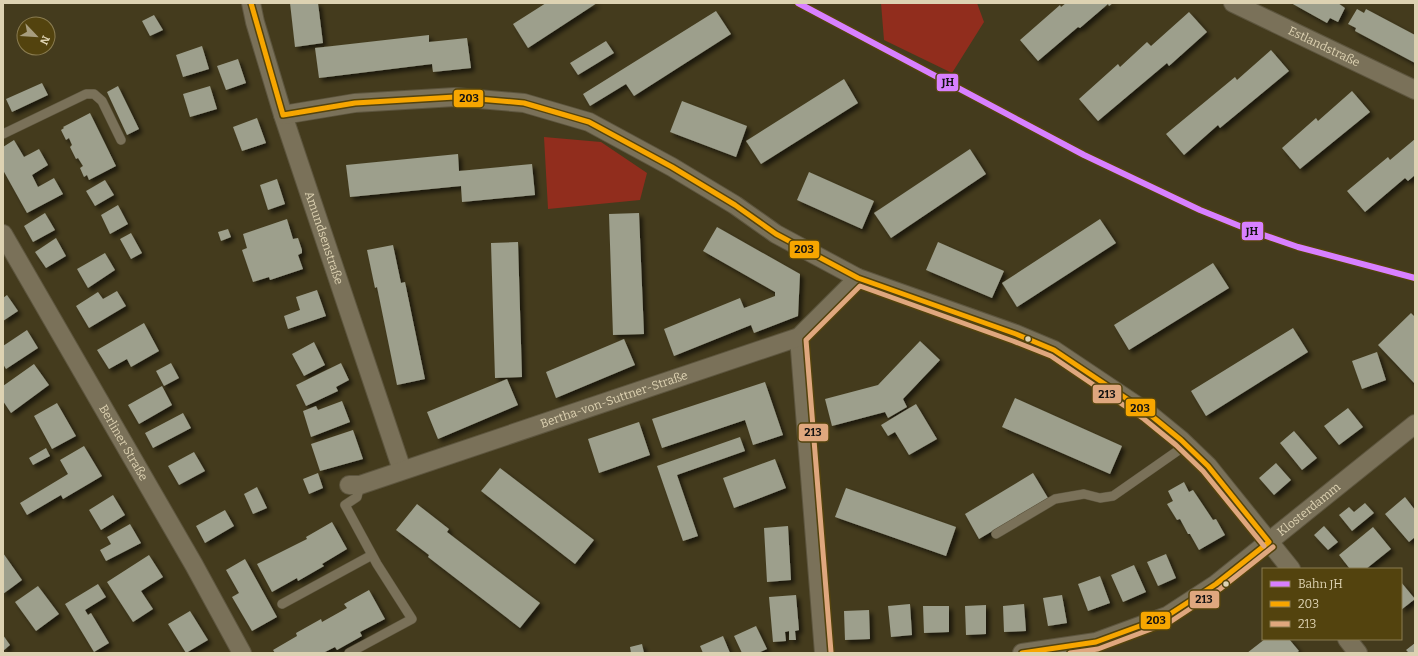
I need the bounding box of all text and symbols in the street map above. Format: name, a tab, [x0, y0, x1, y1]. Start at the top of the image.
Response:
north arrow	[16, 16, 56, 56]
street label: Estlandstraße	[1286, 23, 1362, 70]
text: N	[37, 33, 52, 47]
line badge: JH	[936, 73, 959, 92]
text: JH	[941, 76, 955, 89]
line badge: 203	[453, 89, 484, 108]
text: 203	[459, 92, 479, 105]
street label: Amundsenstraße	[302, 189, 346, 286]
line badge: JH	[1241, 221, 1264, 241]
text: JH	[1245, 225, 1259, 238]
line badge: 203	[789, 240, 820, 259]
text: 203	[794, 243, 814, 256]
unlabelled marker	[1023, 334, 1033, 344]
street label: Bertha-von-Suttner-Straße	[538, 368, 689, 431]
line badge: 213	[1092, 384, 1122, 404]
text: 213	[1098, 388, 1116, 401]
line badge: 203	[1125, 398, 1156, 417]
street label: Berliner Straße	[96, 402, 151, 483]
text: 203	[1130, 402, 1150, 415]
line badge: 213	[798, 423, 829, 442]
text: 213	[804, 426, 822, 439]
street label: Klosterdamm	[1274, 480, 1344, 539]
legend	[1262, 568, 1402, 640]
text: Bahn JH	[1298, 577, 1343, 591]
unlabelled marker	[1221, 579, 1231, 589]
line badge: 213	[1189, 590, 1220, 609]
text: 213	[1195, 593, 1213, 606]
text: 203	[1298, 597, 1319, 611]
line badge: 203	[1140, 611, 1171, 630]
text: 203	[1146, 614, 1166, 627]
text: 213	[1298, 617, 1316, 631]

